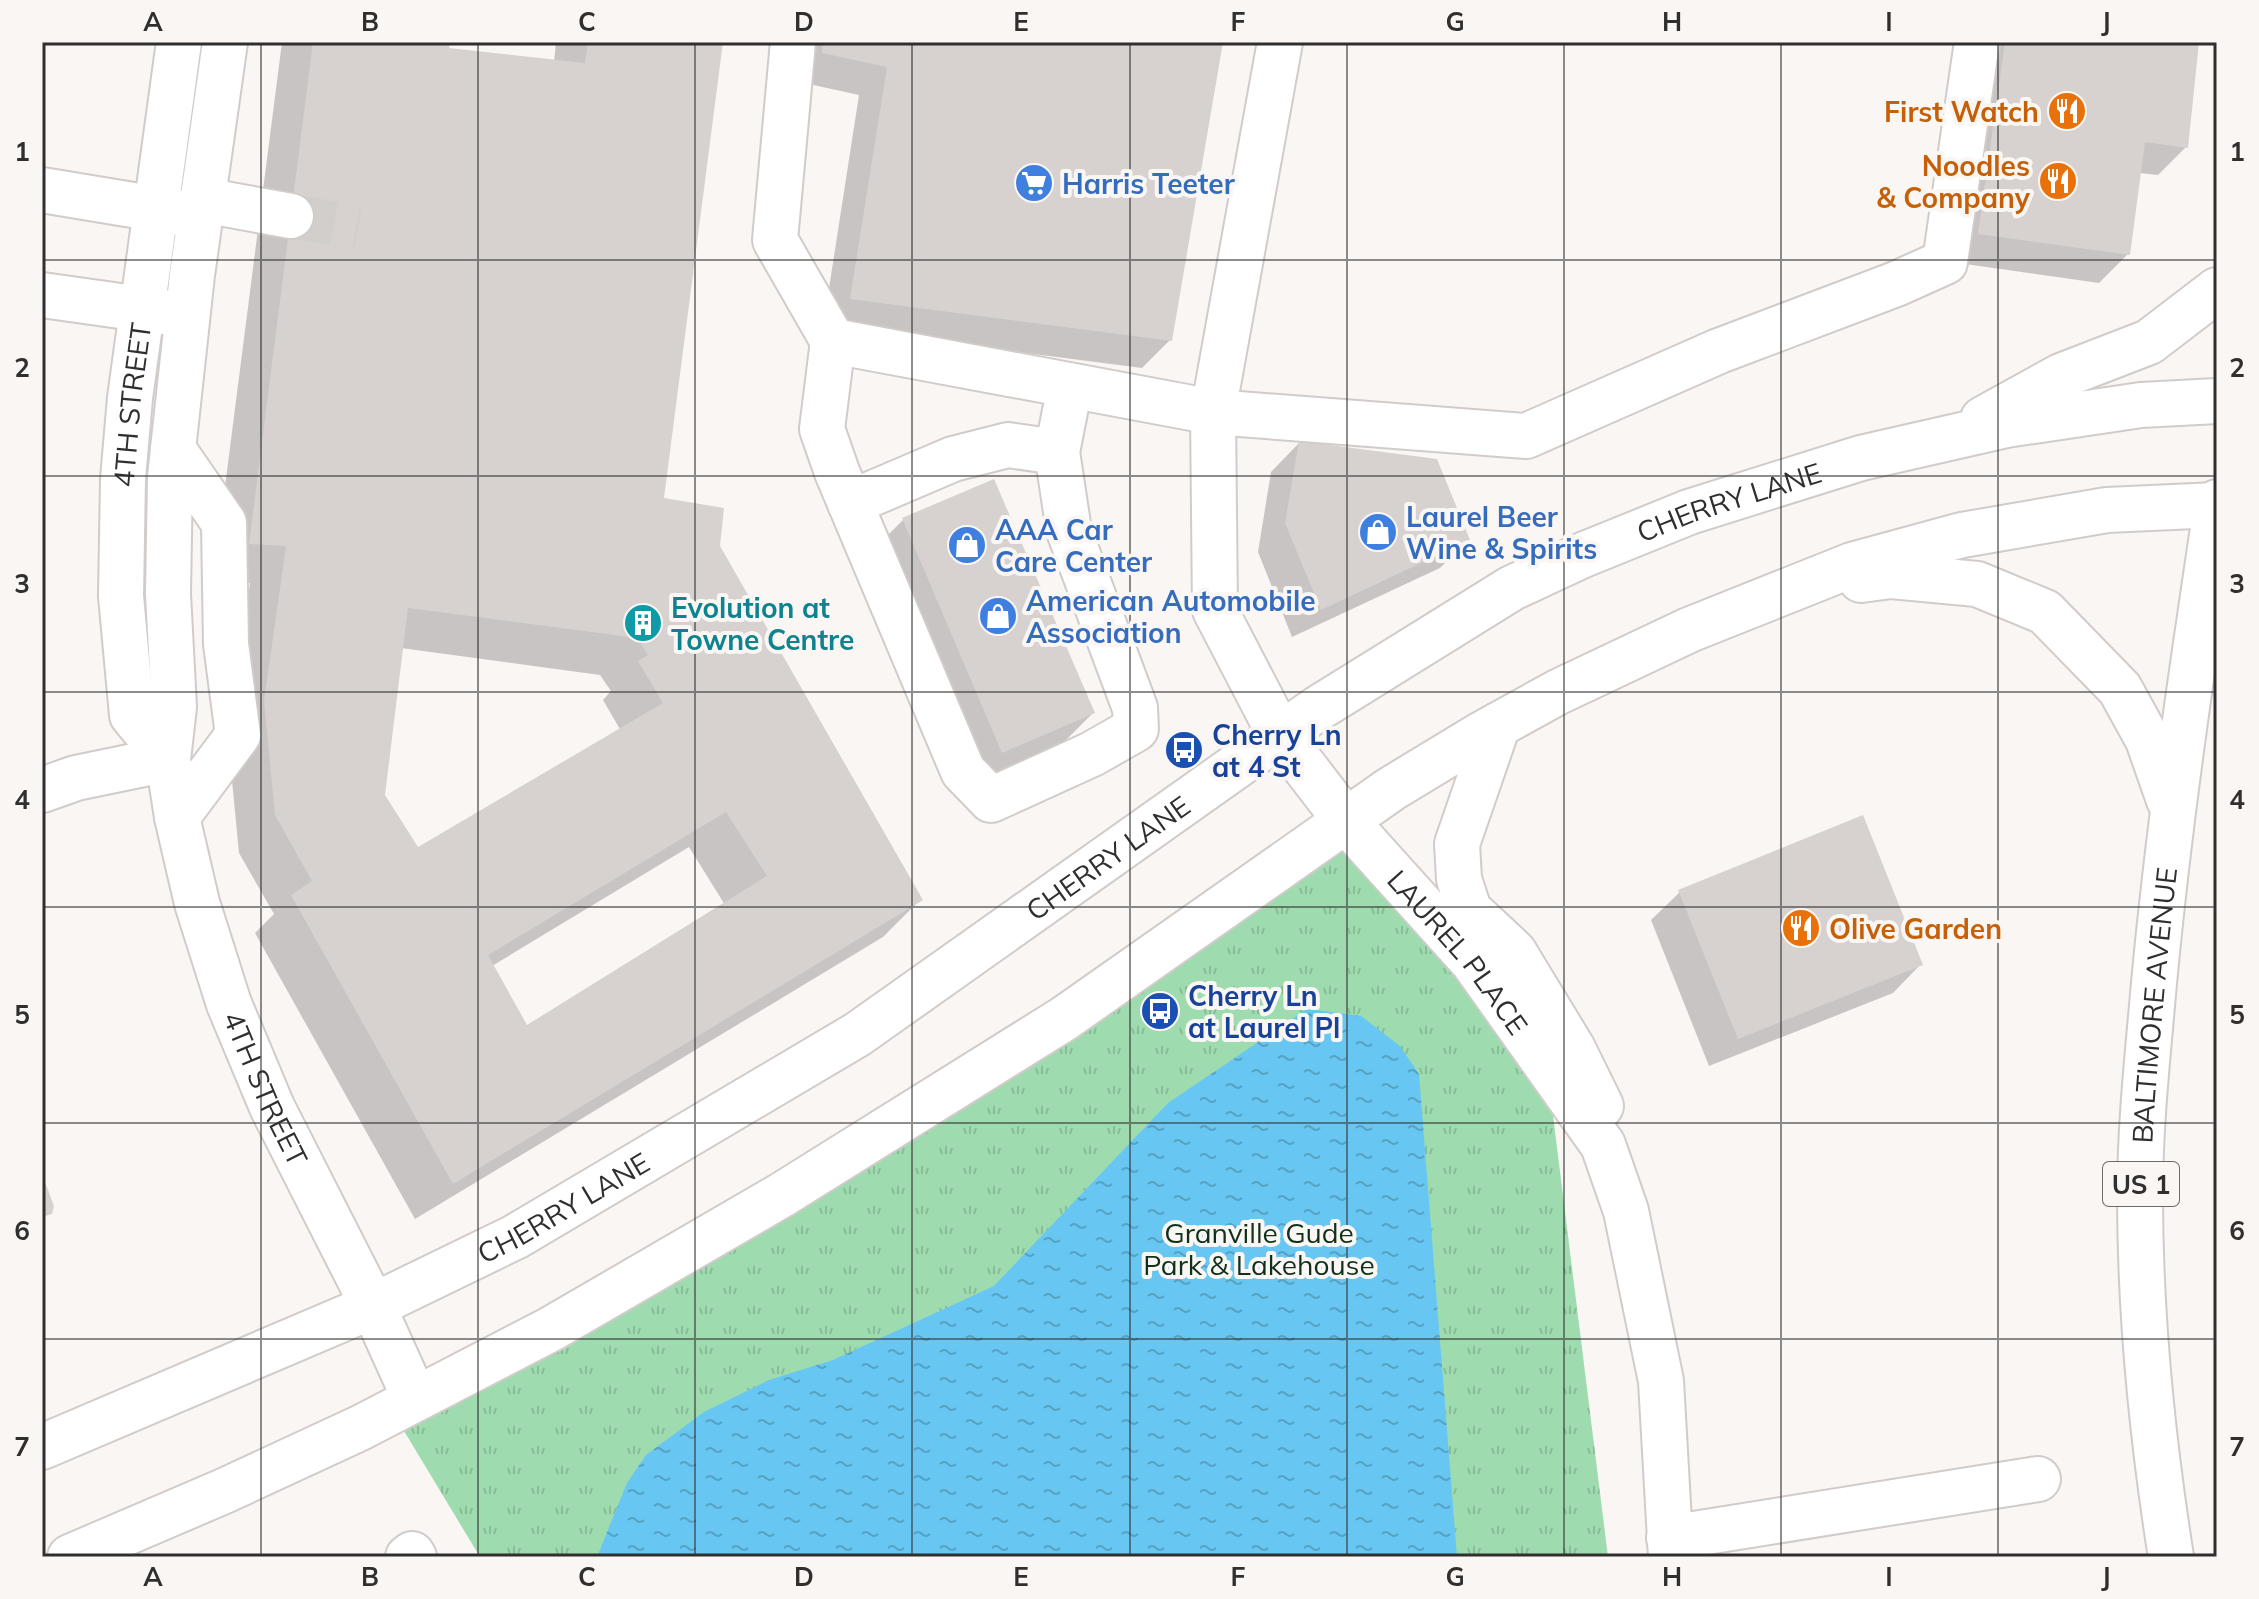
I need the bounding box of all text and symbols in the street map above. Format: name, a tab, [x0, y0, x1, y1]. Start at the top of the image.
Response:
text: A	[143, 5, 163, 38]
text: B	[361, 5, 379, 38]
text: C	[578, 5, 596, 38]
text: D	[794, 5, 814, 38]
text: E	[1013, 5, 1029, 38]
text: F	[1231, 5, 1246, 38]
text: G	[1445, 5, 1465, 38]
text: H	[1662, 5, 1682, 38]
text: I	[1885, 5, 1893, 38]
text: J	[2101, 5, 2111, 38]
restaurant icon: First Watch	[2046, 90, 2088, 132]
place label: First Watch	[1884, 94, 2039, 129]
text: 1	[14, 135, 30, 168]
text: 1	[2229, 135, 2245, 168]
place label: Noodles & Company	[1876, 148, 2031, 215]
restaurant icon: Noodles & Company	[2037, 160, 2079, 202]
supermarket icon: Harris Teeter	[1013, 162, 1055, 204]
place label: Harris Teeter	[1062, 166, 1235, 201]
street label: 4TH STREET	[105, 320, 158, 489]
text: 2	[14, 351, 30, 384]
text: 2	[2229, 351, 2245, 384]
street label: CHERRY LANE	[1631, 454, 1825, 549]
place label: Laurel Beer Wine & Spirits	[1406, 499, 1597, 566]
shop icon: Laurel Beer Wine & Spirits	[1357, 511, 1399, 553]
place label: AAA Car Care Center	[995, 512, 1152, 579]
shop icon: AAA Car Care Center	[946, 524, 988, 566]
text: 3	[14, 567, 30, 600]
text: 3	[2229, 567, 2245, 600]
place label: American Automobile Association	[1026, 583, 1316, 650]
place label: Evolution at Towne Centre	[671, 590, 854, 657]
shop icon: American Automobile Association	[977, 595, 1019, 637]
building icon: Evolution at Towne Centre	[622, 602, 664, 644]
place label: Cherry Ln at 4 St	[1212, 717, 1342, 784]
bus stop icon: Cherry Ln at 4 St	[1163, 729, 1205, 771]
text: 4	[14, 783, 30, 816]
text: 4	[2229, 783, 2245, 816]
street label: CHERRY LANE	[1019, 787, 1196, 927]
street label: LAUREL PLACE	[1381, 862, 1536, 1041]
street label: BALTIMORE AVENUE	[2124, 865, 2184, 1144]
restaurant icon: Olive Garden	[1780, 907, 1822, 949]
place label: Olive Garden	[1829, 911, 2002, 946]
place label: Cherry Ln at Laurel Pl	[1188, 978, 1340, 1045]
bus stop icon: Cherry Ln at Laurel Pl	[1139, 990, 1181, 1032]
text: 5	[14, 998, 30, 1031]
text: 5	[2229, 998, 2245, 1031]
street label: 4TH STREET	[216, 1006, 316, 1171]
street label: CHERRY LANE	[471, 1144, 655, 1270]
road number: US 1	[2103, 1162, 2179, 1206]
text: 6	[14, 1214, 30, 1247]
text: 6	[2229, 1214, 2245, 1247]
park label: Granville Gude Park & Lakehouse	[1143, 1215, 1375, 1282]
text: 7	[14, 1430, 30, 1463]
text: 7	[2229, 1430, 2245, 1463]
text: A	[143, 1560, 163, 1593]
text: B	[361, 1560, 379, 1593]
text: C	[578, 1560, 596, 1593]
text: D	[794, 1560, 814, 1593]
text: E	[1013, 1560, 1029, 1593]
text: F	[1231, 1560, 1246, 1593]
text: G	[1445, 1560, 1465, 1593]
text: H	[1662, 1560, 1682, 1593]
text: I	[1885, 1560, 1893, 1593]
text: J	[2101, 1560, 2111, 1593]

